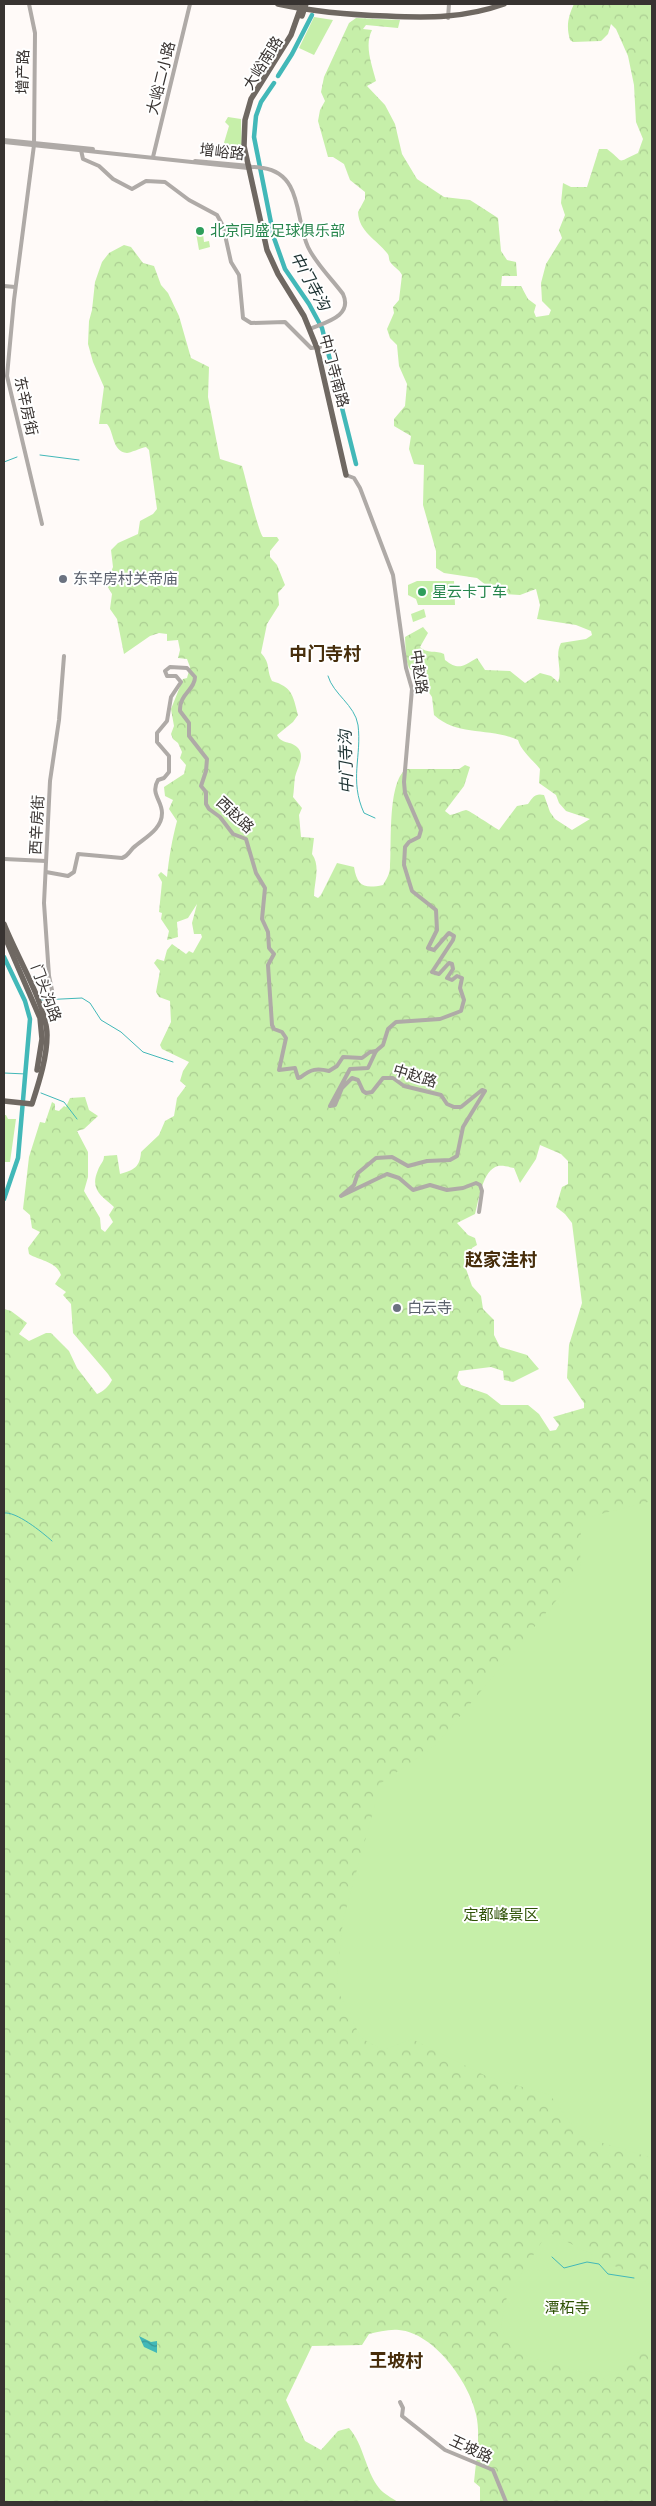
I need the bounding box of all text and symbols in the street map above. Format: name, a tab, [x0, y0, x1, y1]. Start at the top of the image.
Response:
street label: 大峪南路	[239, 33, 287, 93]
street label: 大峪二小路	[143, 39, 179, 117]
street label: 增产路	[14, 49, 32, 95]
street label: 增峪路	[199, 141, 245, 163]
place label: 北京同盛足球俱乐部	[210, 222, 345, 240]
marker: 北京同盛足球俱乐部	[194, 225, 206, 237]
water label: 中门寺沟	[286, 248, 335, 315]
street label: 中门寺南路	[316, 332, 352, 410]
street label: 东辛房街	[11, 375, 41, 437]
place label: 东辛房村关帝庙	[73, 570, 178, 588]
marker: 东辛房村关帝庙	[57, 573, 69, 585]
place label: 星云卡丁车	[432, 583, 507, 601]
marker: 星云卡丁车	[416, 586, 428, 598]
district label: 中门寺村	[289, 643, 361, 664]
street label: 中赵路	[407, 648, 431, 696]
water label: 中门寺沟	[335, 728, 357, 794]
street label: 西赵路	[212, 793, 258, 837]
street label: 西辛房街	[26, 795, 48, 855]
street label: 门头沟路	[27, 962, 65, 1024]
street label: 中赵路	[391, 1061, 439, 1091]
district label: 赵家洼村	[465, 1249, 537, 1270]
place label: 白云寺	[407, 1299, 452, 1317]
marker: 白云寺	[391, 1302, 403, 1314]
park label: 定都峰景区	[463, 1906, 539, 1924]
park label: 潭柘寺	[544, 2299, 590, 2317]
district label: 王坡村	[369, 2350, 423, 2371]
street label: 王坡路	[447, 2431, 495, 2467]

